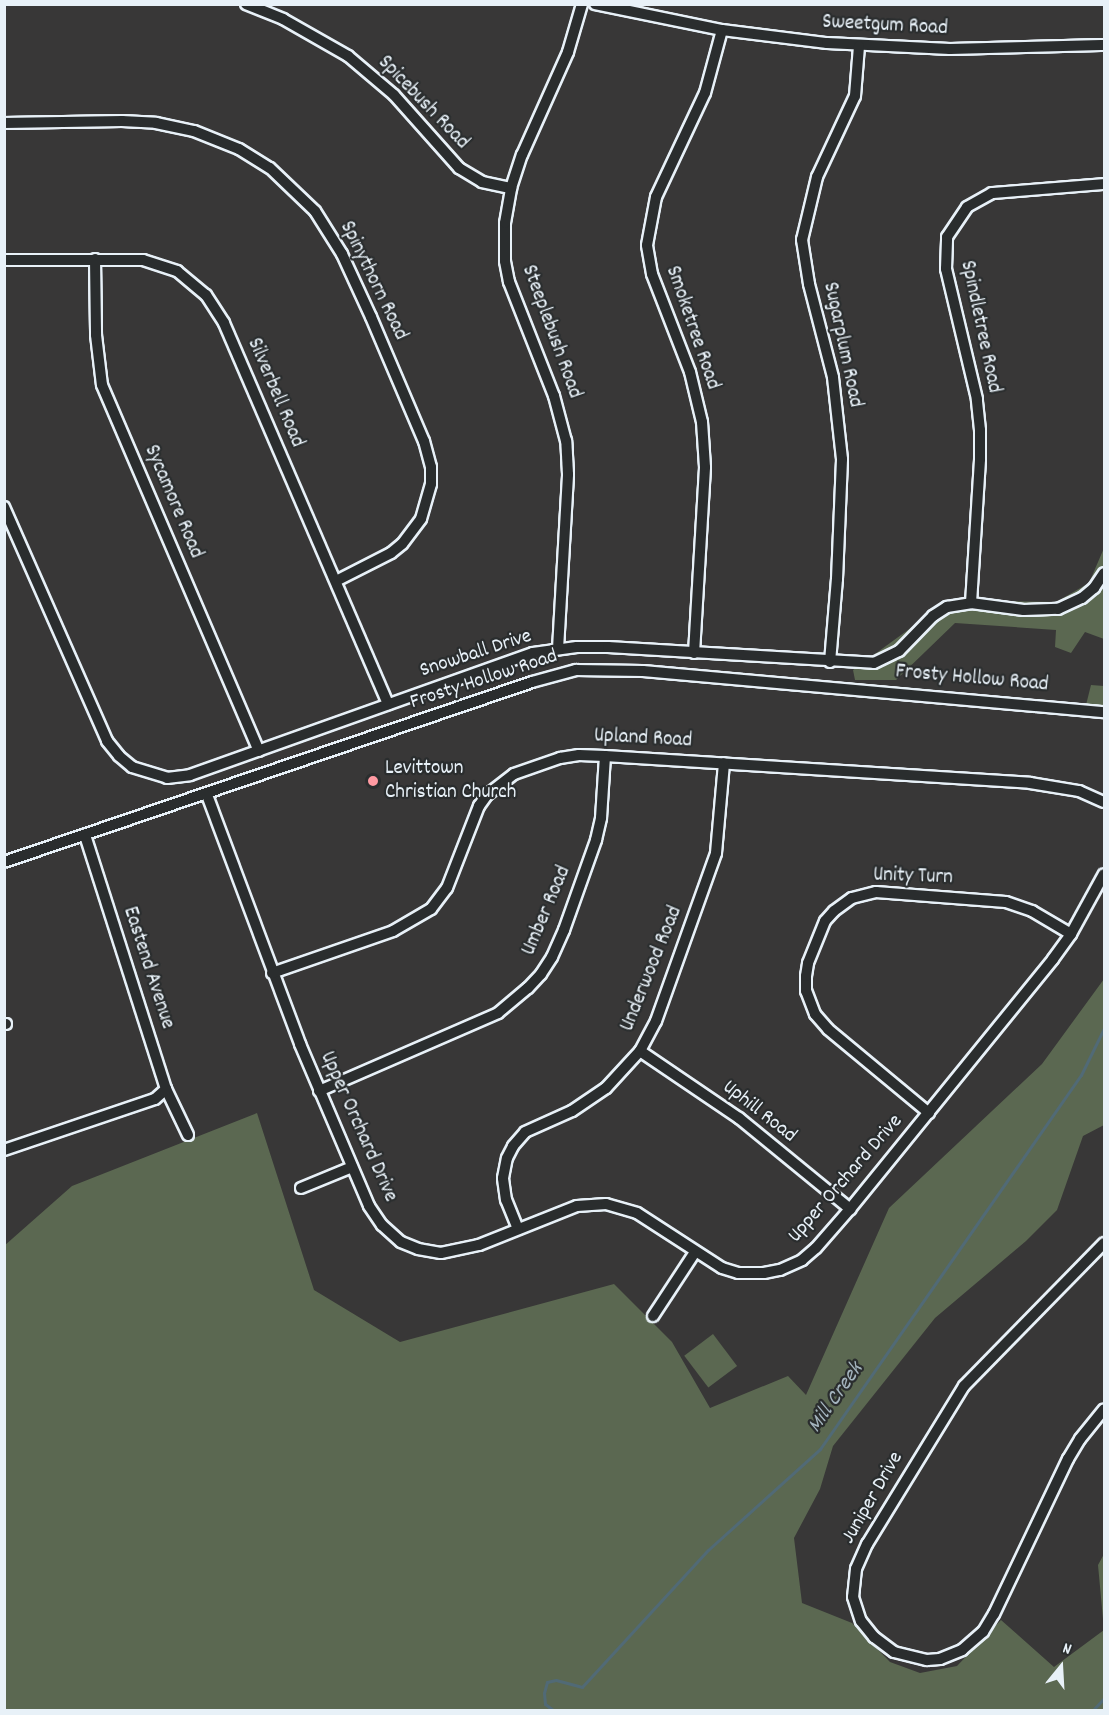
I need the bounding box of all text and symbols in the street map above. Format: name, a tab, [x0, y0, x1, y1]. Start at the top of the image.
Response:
street label: Sweetgum Road	[822, 10, 948, 42]
street label: Spicebush Road	[372, 51, 474, 155]
street label: Spinythorn Road	[333, 217, 413, 345]
street label: Spindletree Road	[954, 259, 1006, 395]
street label: Steeplebush Road	[515, 262, 587, 402]
street label: Smoketree Road	[659, 263, 725, 393]
street label: Sugarplum Road	[816, 280, 868, 410]
street label: Silverbell Road	[241, 335, 309, 451]
street label: Sycamore Road	[138, 441, 208, 563]
street label: Snowball Drive	[417, 624, 535, 684]
street label: Frosty Hollow Road	[407, 644, 561, 716]
street label: Frosty Hollow Road	[894, 660, 1050, 698]
street label: Upland Road	[593, 724, 693, 754]
place label: Levittown Christian Church	[385, 756, 516, 806]
marker: Levittown Christian Church	[366, 774, 380, 788]
street label: Umber Road	[517, 862, 577, 960]
street label: Unity Turn	[873, 863, 953, 891]
street label: Underwood Road	[615, 903, 689, 1035]
street label: Eastend Avenue	[116, 904, 180, 1032]
street label: Upper Orchard Drive	[314, 1048, 402, 1206]
street label: Uphill Road	[717, 1075, 801, 1149]
street label: Upper Orchard Drive	[783, 1110, 909, 1248]
water label: Mill Creek	[802, 1358, 870, 1438]
street label: Juniper Drive	[837, 1447, 909, 1549]
north arrow	[1031, 1637, 1091, 1697]
text: N	[1059, 1637, 1074, 1662]

